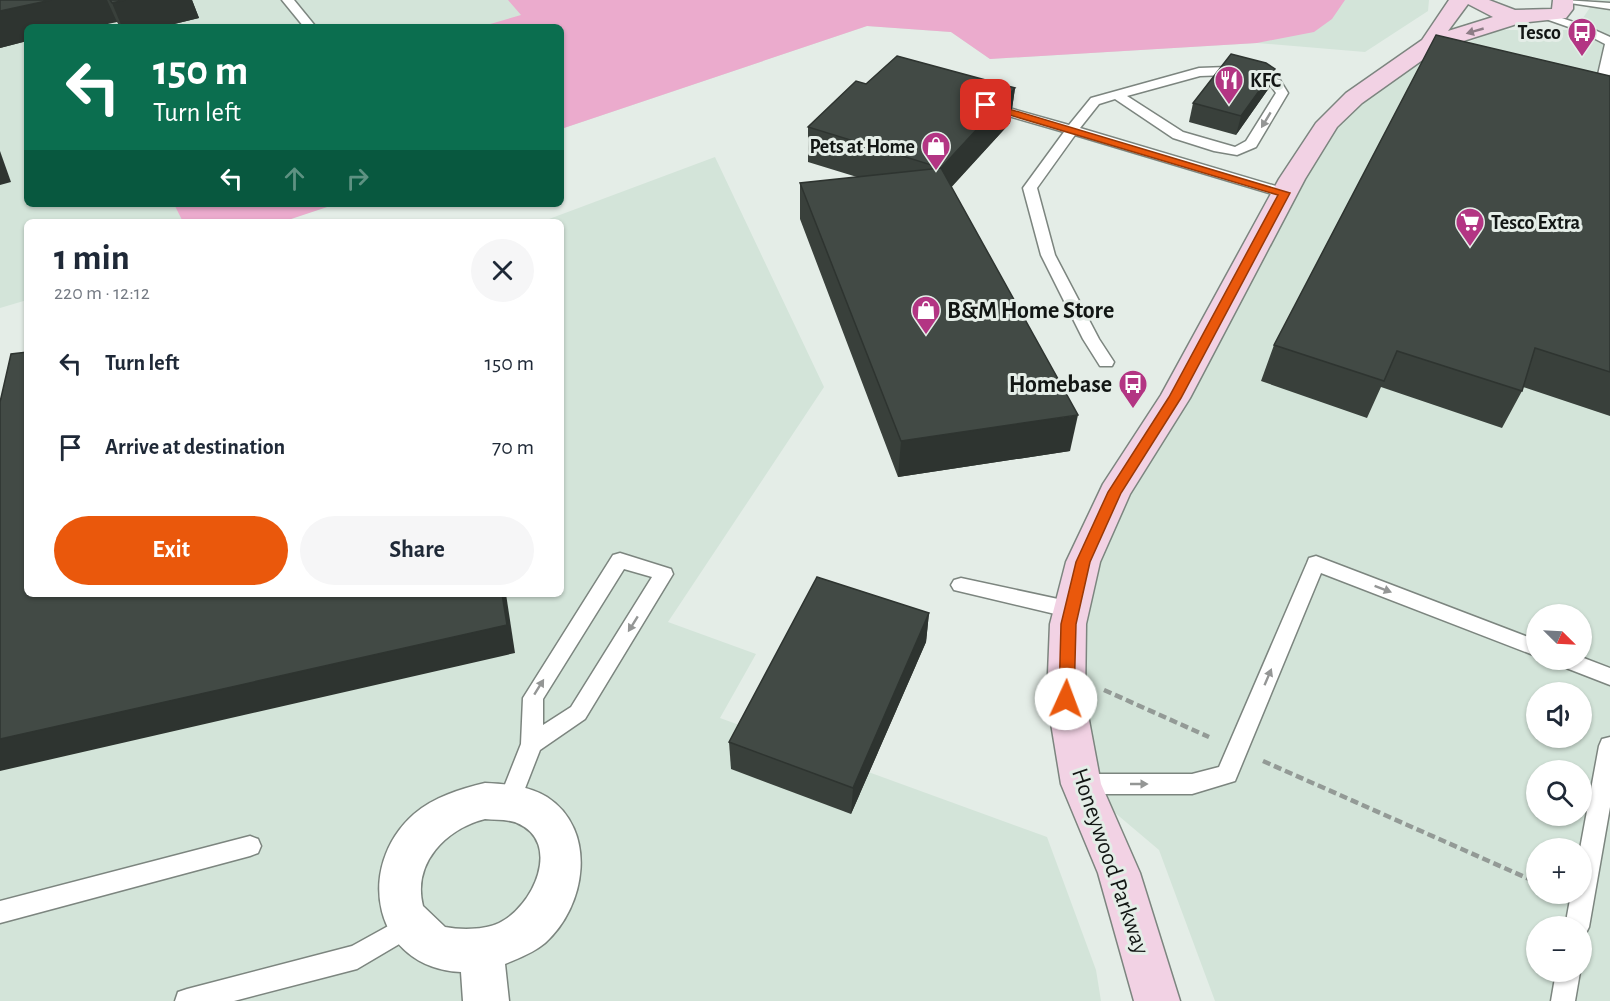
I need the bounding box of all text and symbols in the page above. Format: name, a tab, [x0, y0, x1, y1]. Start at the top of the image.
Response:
bus stop icon: Tesco	[1566, 16, 1598, 58]
place label: Tesco	[1518, 23, 1561, 43]
one-way arrow	[1466, 27, 1484, 36]
icon: left	[54, 48, 132, 126]
text: 150 m	[153, 50, 248, 92]
restaurant icon: KFC	[1213, 64, 1245, 106]
place label: KFC	[1250, 71, 1282, 91]
pin	[960, 79, 1011, 130]
icon: arrive	[969, 88, 1002, 121]
text: Turn left	[153, 99, 241, 126]
one-way arrow	[1260, 112, 1271, 128]
shop icon: Pets at Home	[920, 130, 952, 172]
place label: Pets at Home	[809, 137, 915, 157]
icon: left	[215, 162, 248, 195]
icon: ahead	[278, 162, 311, 195]
icon: right	[341, 162, 374, 195]
supermarket icon: Tesco Extra	[1454, 206, 1486, 248]
place label: Tesco Extra	[1491, 213, 1580, 233]
button: close	[471, 239, 534, 302]
text: 1 min	[54, 240, 130, 276]
text: 220 m · 12:12	[54, 283, 150, 303]
shop icon: B&M Home Store	[910, 294, 942, 336]
place label: B&M Home Store	[947, 299, 1114, 323]
icon: left	[54, 347, 87, 380]
text: Turn left	[105, 352, 179, 374]
text: 150 m	[484, 352, 534, 374]
bus stop icon: Homebase	[1117, 368, 1149, 410]
place label: Homebase	[1009, 373, 1112, 397]
icon: arrive	[54, 431, 87, 464]
text: Arrive at destination	[105, 436, 285, 458]
text: 70 m	[492, 436, 534, 458]
button: Exit	[54, 516, 288, 585]
button: Share	[300, 516, 534, 585]
one-way arrow	[1374, 584, 1392, 594]
north arrow	[1526, 604, 1592, 670]
map controls	[1526, 604, 1592, 982]
one-way arrow	[627, 616, 638, 632]
position arrow	[1034, 667, 1098, 731]
one-way arrow	[1263, 667, 1273, 685]
one-way arrow	[534, 679, 545, 695]
button: sound	[1526, 682, 1592, 748]
button: search	[1526, 760, 1592, 826]
street label: Honeywood Parkway	[1067, 765, 1153, 958]
one-way arrow	[1130, 779, 1149, 789]
button: +	[1526, 838, 1592, 904]
button: −	[1526, 916, 1592, 982]

